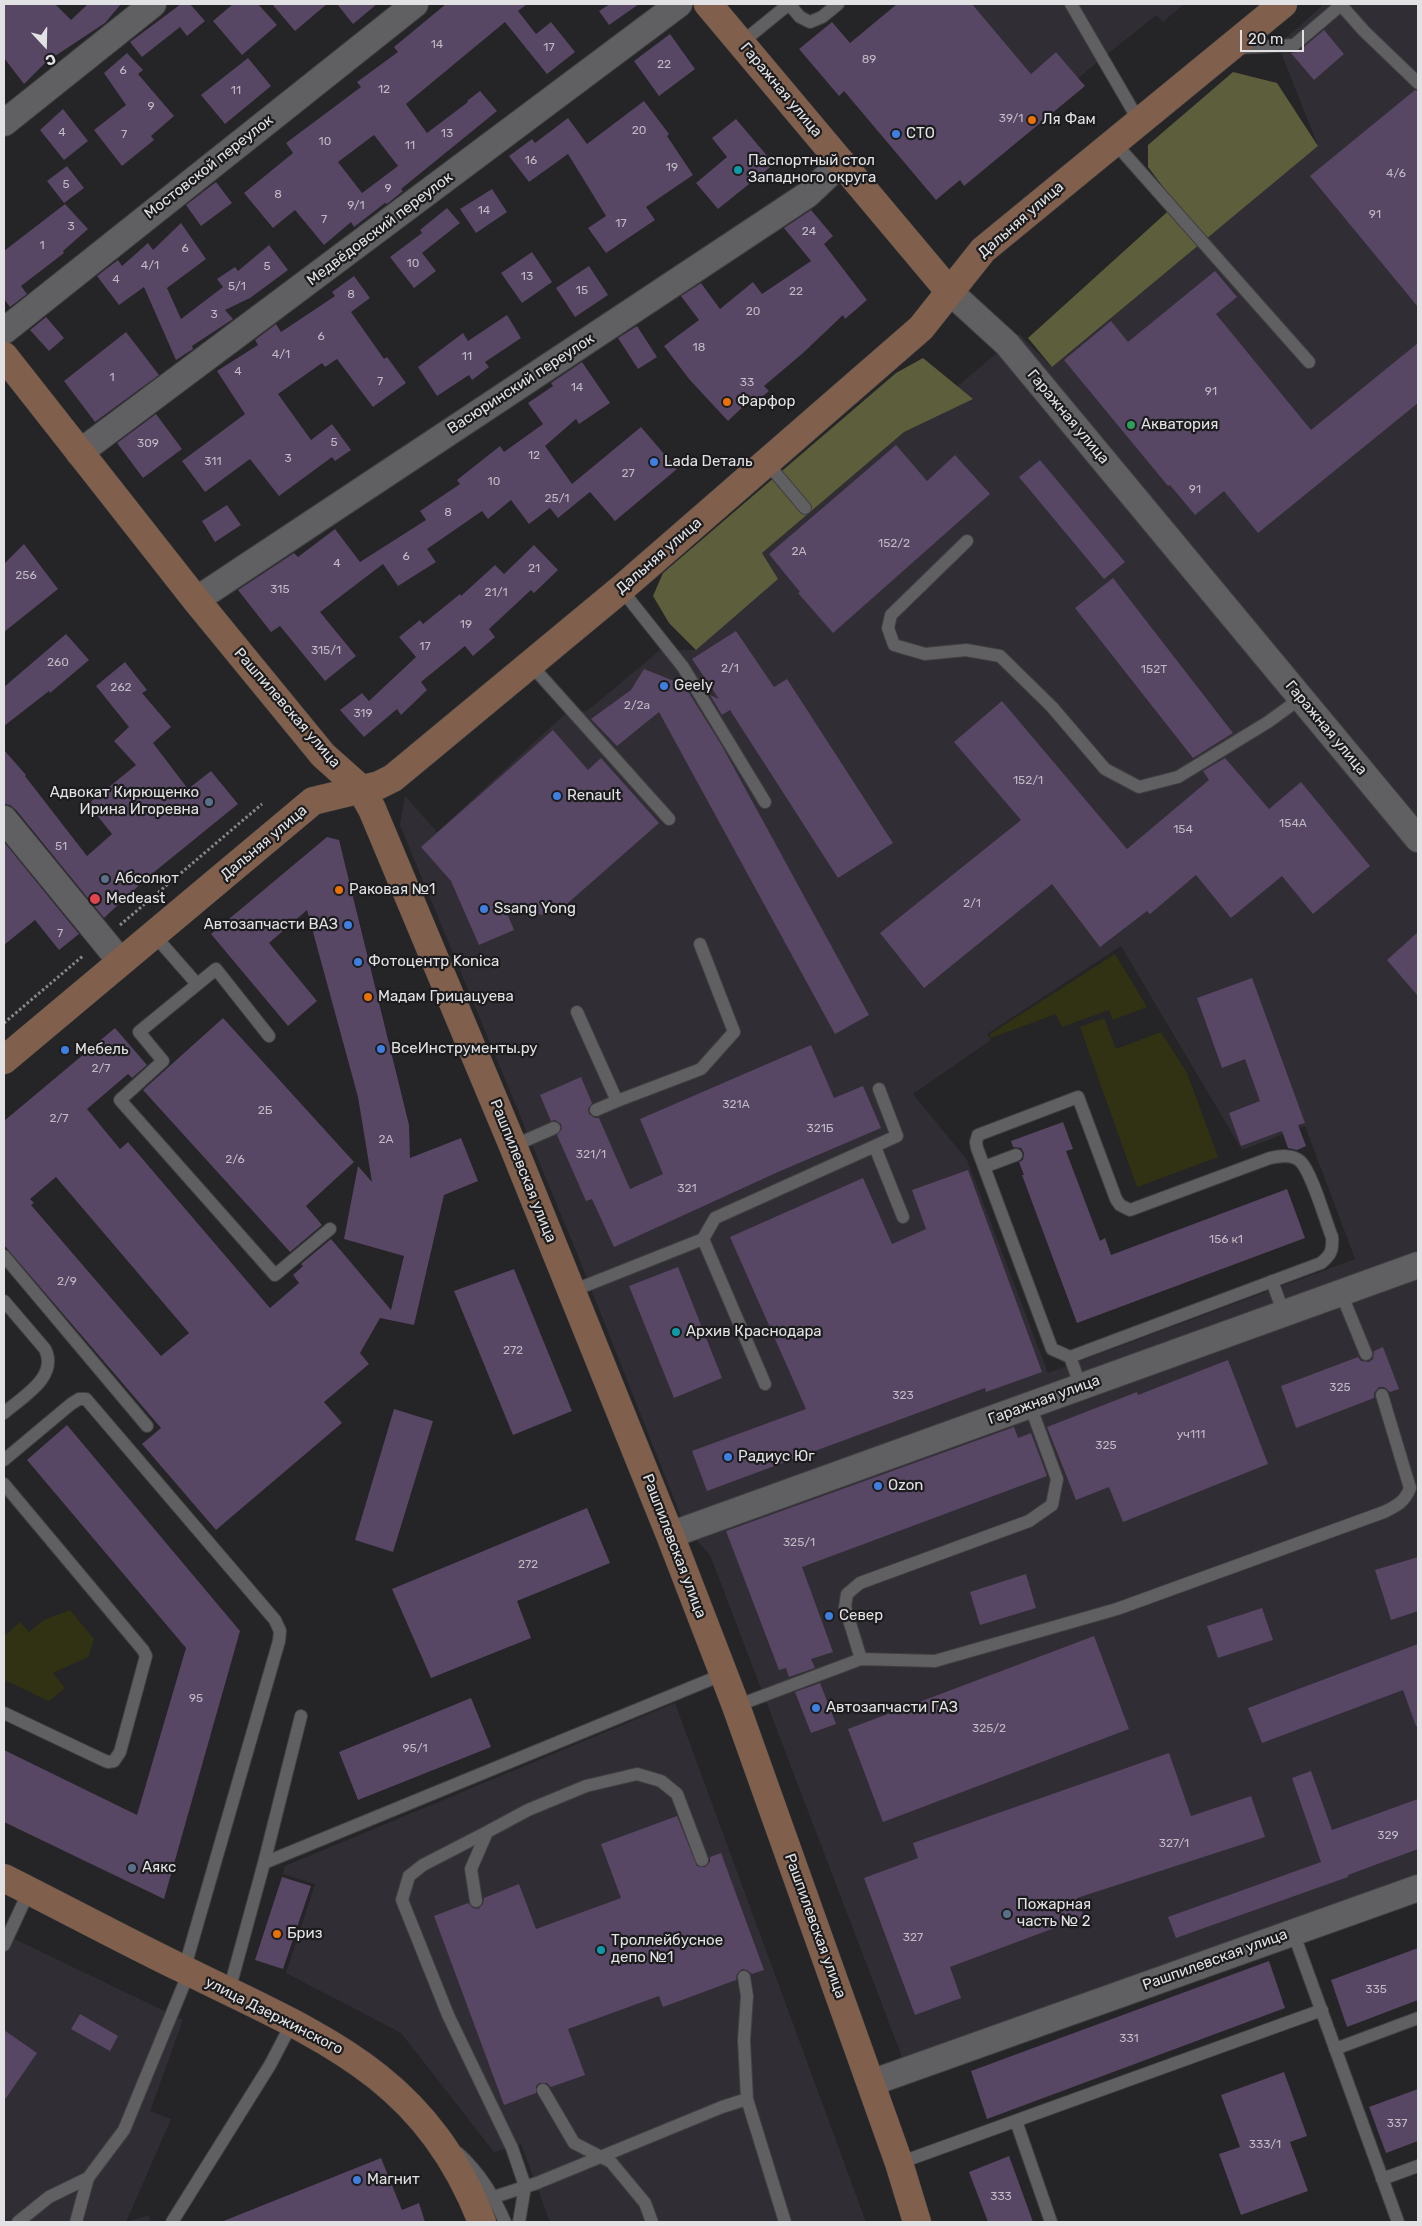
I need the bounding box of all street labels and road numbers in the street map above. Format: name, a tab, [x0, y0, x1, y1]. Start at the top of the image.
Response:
street label: Гаражная улица	[736, 39, 826, 141]
street label: Мостовской переулок	[141, 111, 277, 223]
street label: Медвёдовский переулок	[304, 168, 456, 290]
street label: Дальняя улица	[975, 178, 1067, 262]
street label: Васюринский переулок	[444, 330, 598, 438]
street label: Гаражная улица	[1023, 366, 1113, 468]
street label: Дальняя улица	[613, 514, 705, 598]
street label: Рашпилевская улица	[230, 644, 344, 772]
street label: Гаражная улица	[1281, 677, 1371, 779]
street label: Дальняя улица	[217, 802, 311, 884]
street label: Рашпилевская улица	[486, 1097, 560, 1245]
street label: Гаражная улица	[986, 1371, 1102, 1429]
street label: Рашпилевская улица	[638, 1471, 710, 1621]
street label: Рашпилевская улица	[780, 1851, 850, 2001]
street label: Рашпилевская улица	[1140, 1925, 1290, 1995]
street label: улица Дзержинского	[202, 1973, 346, 2059]

